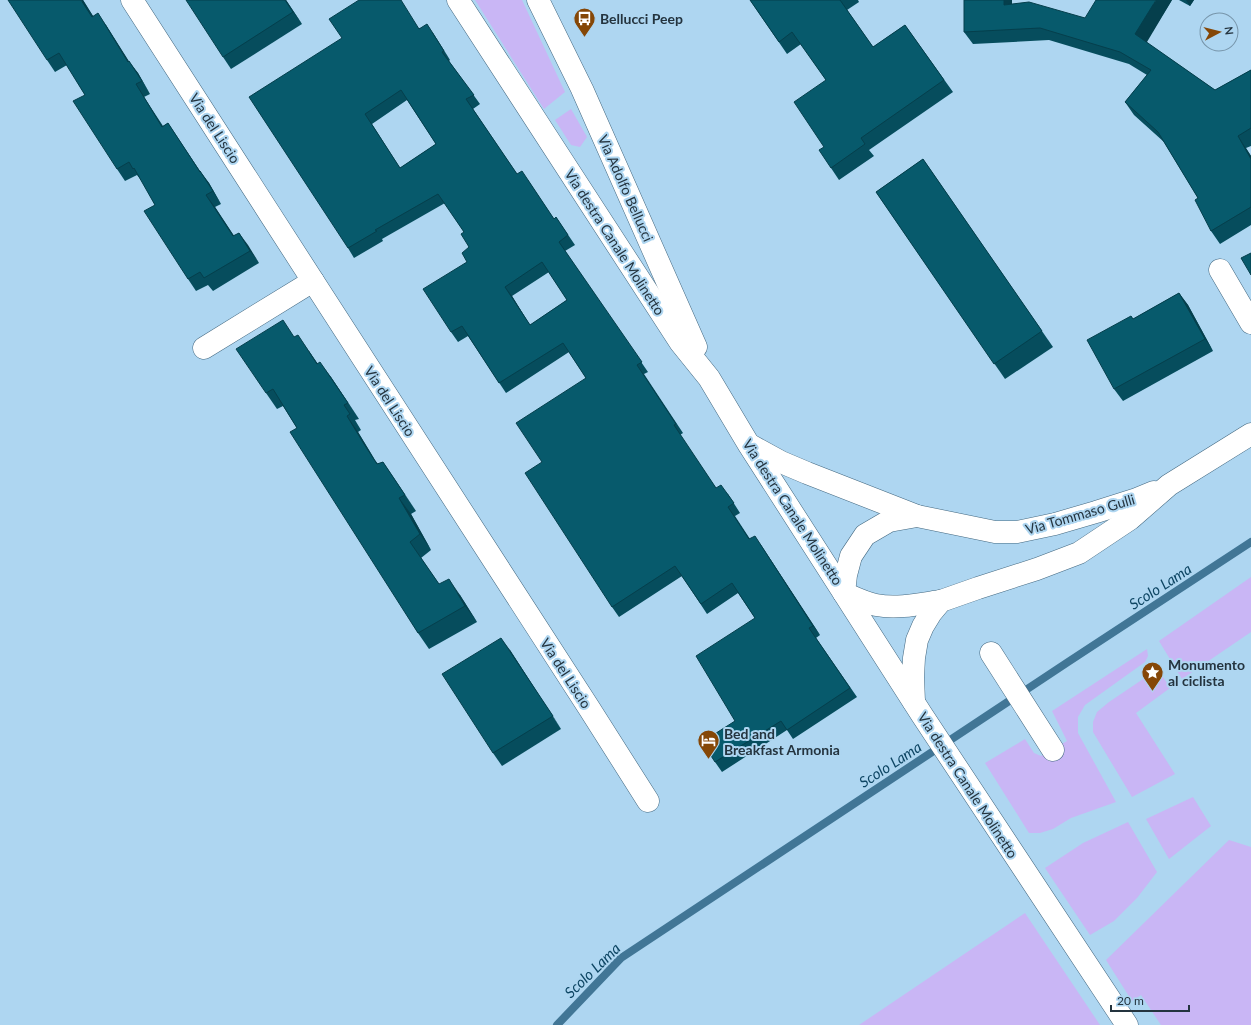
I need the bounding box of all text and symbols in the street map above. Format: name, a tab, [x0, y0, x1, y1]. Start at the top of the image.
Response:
bus stop icon: Bellucci Peep	[571, 5, 597, 38]
place label: Bellucci Peep	[600, 10, 683, 27]
north arrow	[1199, 12, 1239, 52]
text: N	[1222, 26, 1236, 36]
street label: Via del Liscio	[186, 90, 244, 166]
street label: Via Adolfo Bellucci	[595, 132, 657, 244]
street label: Via destra Canale Molinetto	[561, 166, 669, 318]
street label: Via del Liscio	[361, 363, 419, 439]
street label: Via destra Canale Molinetto	[739, 436, 847, 588]
street label: Via Tommaso Gulli	[1023, 490, 1137, 538]
water label: Scolo Lama	[1125, 559, 1195, 613]
street label: Via del Liscio	[537, 635, 595, 711]
place label: Monumento al ciclista	[1168, 656, 1245, 689]
place icon: Monumento al ciclista	[1139, 659, 1165, 692]
street label: Via destra Canale Molinetto	[914, 709, 1022, 861]
place label: Bed and Breakfast Armonia	[724, 725, 840, 758]
hotel icon: Bed and Breakfast Armonia	[696, 728, 722, 761]
water label: Scolo Lama	[855, 737, 925, 791]
water label: Scolo Lama	[560, 939, 624, 1001]
scale bar	[1111, 987, 1189, 1013]
text: 20 m	[1117, 993, 1144, 1008]

